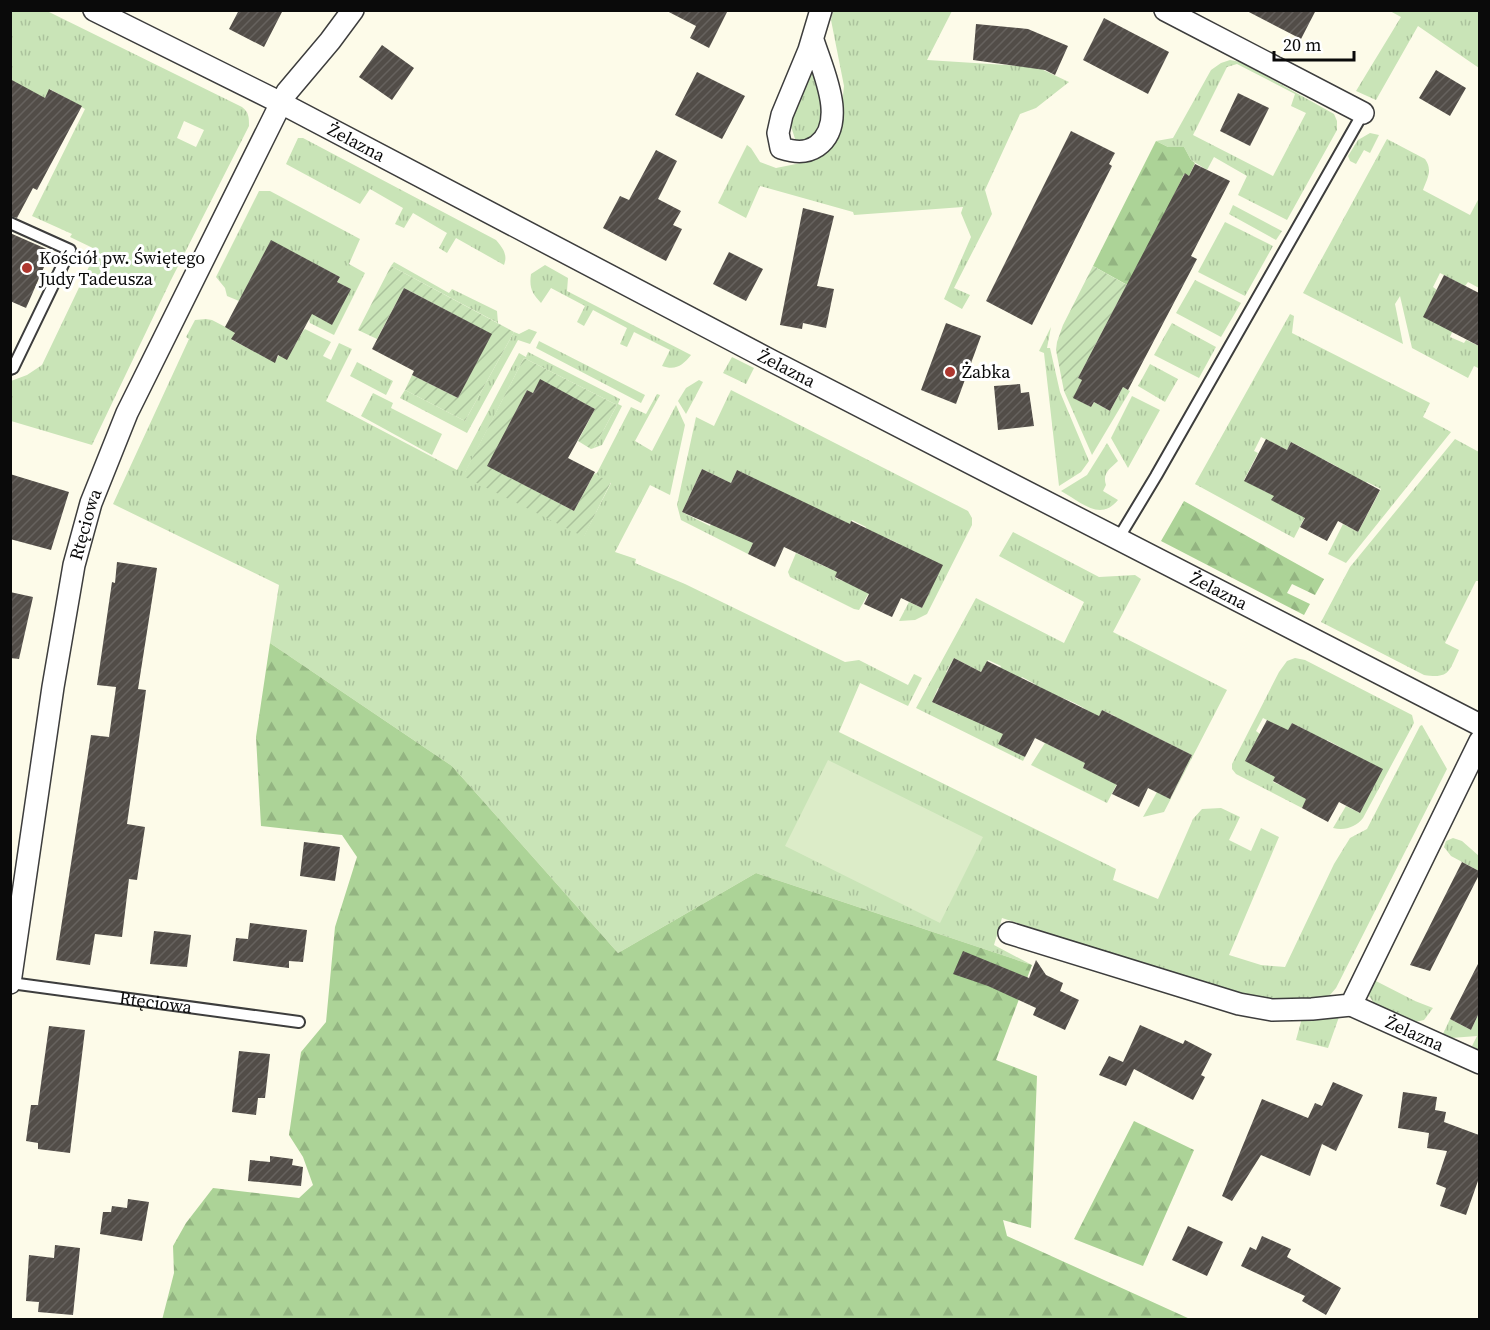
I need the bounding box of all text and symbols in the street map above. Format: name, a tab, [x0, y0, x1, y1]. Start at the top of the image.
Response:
scale bar	[1274, 24, 1354, 62]
text: 20 m	[1283, 32, 1321, 57]
street label: Żelazna	[324, 117, 390, 168]
place label: Kościół pw. Świętego Judy Tadeusza	[38, 245, 205, 291]
marker: Kościół pw. Świętego Judy Tadeusza	[20, 261, 34, 275]
street label: Żelazna	[754, 343, 821, 394]
place label: Żabka	[962, 359, 1011, 384]
marker: Żabka	[943, 365, 957, 379]
street label: Rtęciowa	[63, 484, 108, 563]
street label: Żelazna	[1186, 565, 1253, 616]
street label: Rtęciowa	[118, 985, 195, 1020]
street label: Żelazna	[1382, 1009, 1449, 1058]

